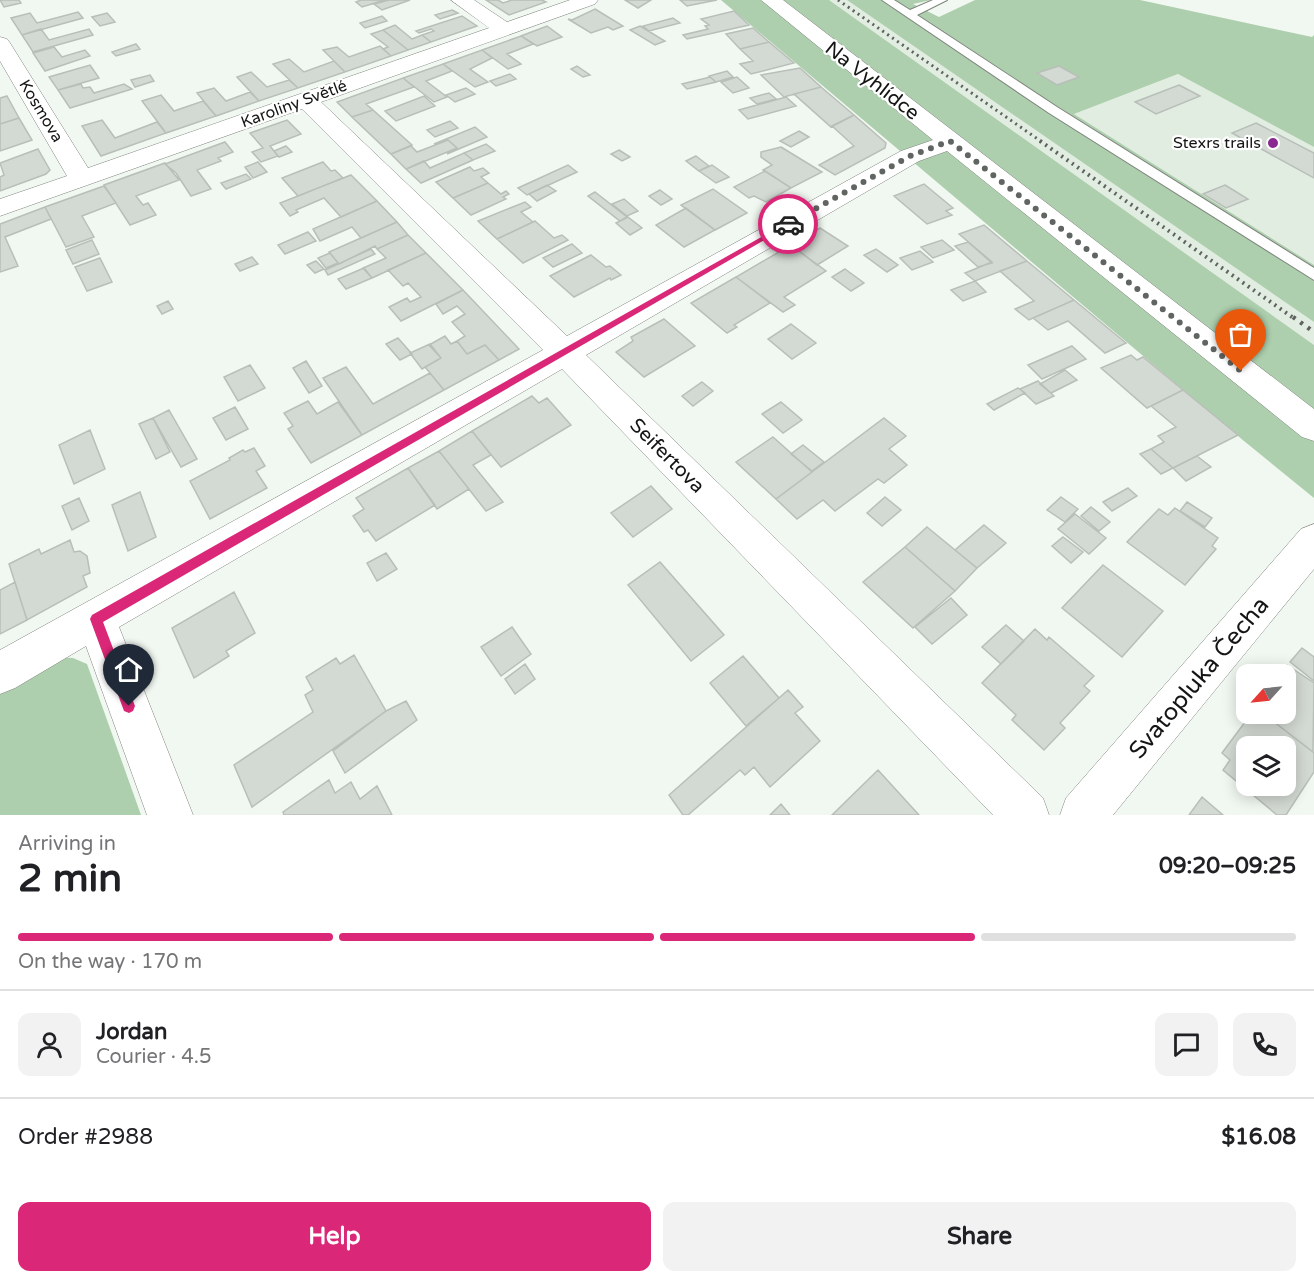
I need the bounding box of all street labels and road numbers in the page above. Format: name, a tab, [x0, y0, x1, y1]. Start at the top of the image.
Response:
street label: Na Vyhlídce	[820, 37, 924, 125]
street label: Kosmova	[14, 76, 68, 146]
street label: Karoliny Světlé	[238, 76, 350, 132]
street label: Seifertova	[625, 414, 709, 498]
street label: Svatopluka Čecha	[1123, 591, 1275, 765]

